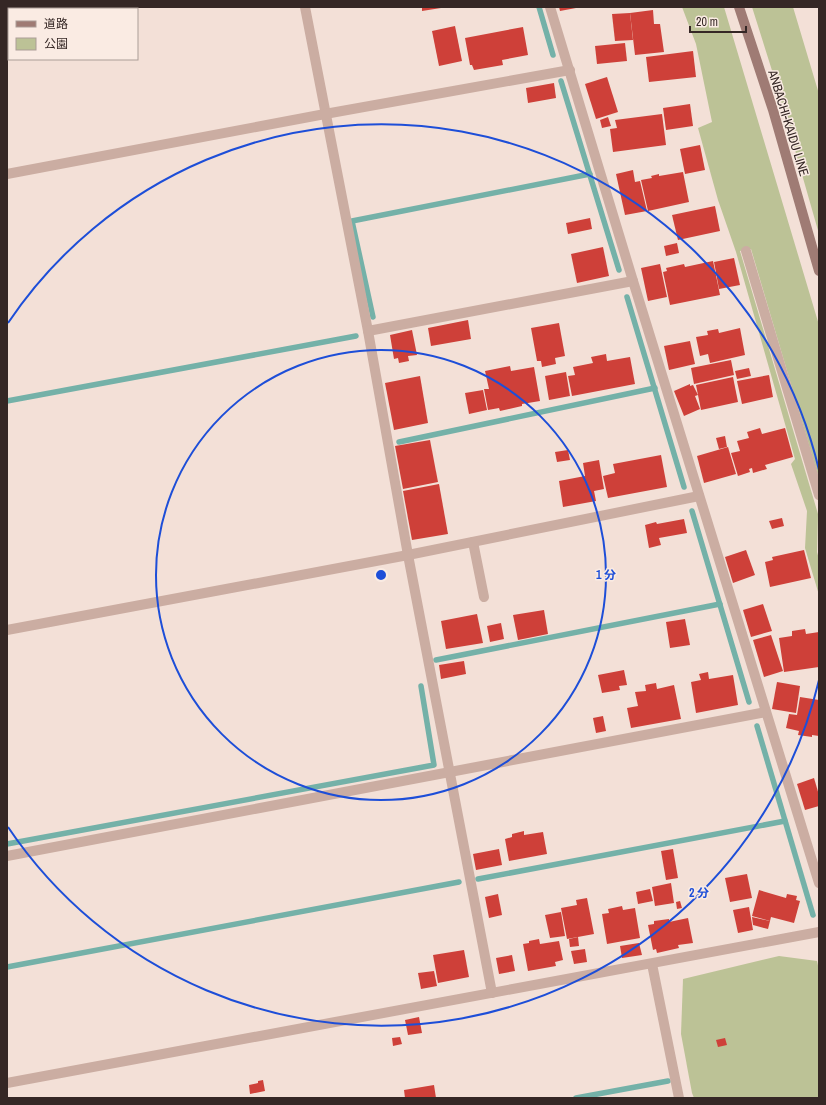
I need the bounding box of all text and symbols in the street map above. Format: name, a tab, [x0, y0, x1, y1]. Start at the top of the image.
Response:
legend	[8, 8, 138, 60]
scale bar	[690, 8, 746, 34]
text: 20 m	[696, 14, 718, 30]
text: 道路	[44, 16, 68, 32]
text: 公園	[44, 36, 68, 52]
street label: ANBACHI-KAIDU LINE	[764, 67, 813, 178]
text: 1 分	[596, 567, 616, 583]
centre of rings	[374, 568, 388, 582]
text: 2 分	[689, 885, 709, 901]

